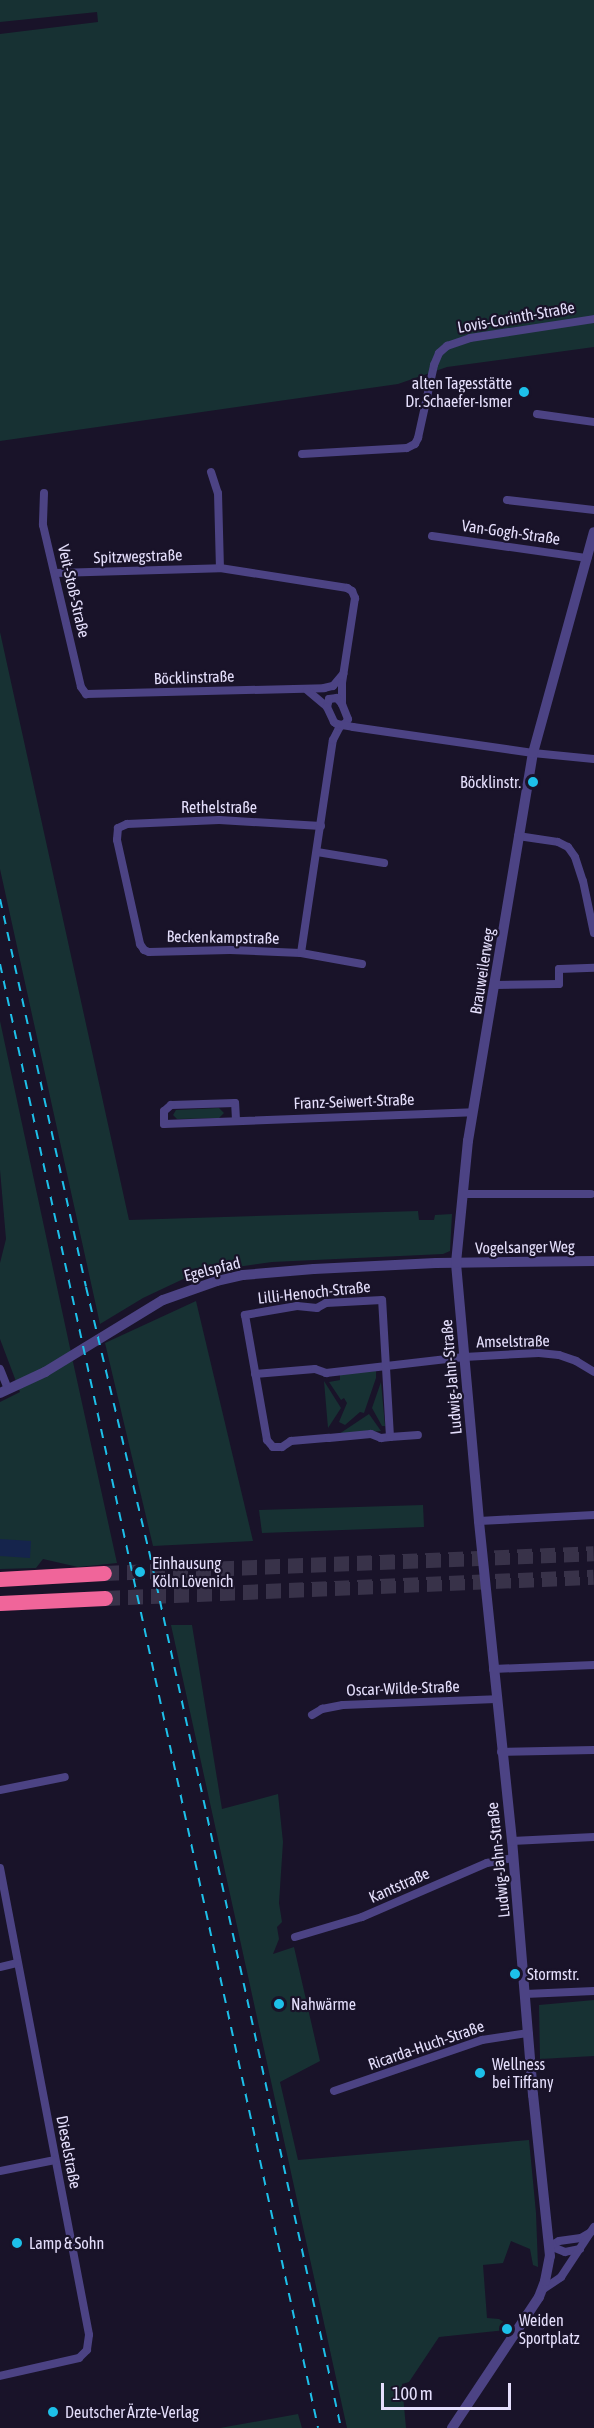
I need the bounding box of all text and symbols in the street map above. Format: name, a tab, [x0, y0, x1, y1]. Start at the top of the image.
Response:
street label: Lovis-Corinth-Straße	[456, 297, 576, 337]
place label: alten Tagesstätte Dr. Schaefer-Ismer	[405, 373, 512, 411]
marker: alten Tagesstätte Dr. Schaefer-Ismer	[517, 385, 531, 399]
street label: Van-Gogh-Straße	[461, 516, 561, 548]
street label: Veit-Stoß-Straße	[54, 543, 94, 639]
street label: Spitzwegstraße	[93, 545, 183, 567]
street label: Böcklinstraße	[153, 666, 235, 688]
place label: Böcklinstr.	[460, 772, 521, 792]
marker: Böcklinstr.	[526, 775, 540, 789]
street label: Rethelstraße	[181, 797, 257, 817]
street label: Beckenkampstraße	[166, 926, 280, 948]
street label: Brauweilerweg	[466, 926, 498, 1016]
street label: Franz-Seiwert-Straße	[293, 1089, 415, 1113]
street label: Vogelsanger Weg	[475, 1237, 575, 1257]
street label: Egelspfad	[182, 1253, 242, 1285]
street label: Lilli-Henoch-Straße	[257, 1277, 371, 1307]
street label: Ludwig-Jahn-Straße	[436, 1319, 466, 1435]
street label: Amselstraße	[476, 1331, 550, 1351]
place label: Einhausung Köln Lövenich	[152, 1553, 234, 1591]
marker: Einhausung Köln Lövenich	[133, 1565, 147, 1579]
street label: Oscar-Wilde-Straße	[346, 1676, 460, 1700]
street label: Ludwig-Jahn-Straße	[482, 1801, 514, 1919]
street label: Kantstraße	[366, 1863, 432, 1907]
place label: Stormstr.	[527, 1964, 579, 1984]
marker: Stormstr.	[508, 1967, 522, 1981]
place label: Nahwärme	[291, 1994, 356, 2014]
marker: Nahwärme	[272, 1997, 286, 2011]
street label: Ricarda-Huch-Straße	[365, 2016, 487, 2074]
place label: Wellness bei Tiffany	[492, 2054, 554, 2092]
marker: Wellness bei Tiffany	[473, 2066, 487, 2080]
street label: Dieselstraße	[53, 2114, 85, 2190]
place label: Lamp & Sohn	[29, 2233, 104, 2253]
marker: Lamp & Sohn	[10, 2236, 24, 2250]
place label: Weiden Sportplatz	[519, 2310, 580, 2348]
marker: Weiden Sportplatz	[500, 2322, 514, 2336]
scale bar	[384, 2371, 514, 2409]
text: 100 m	[392, 2383, 433, 2404]
place label: Deutscher Ärzte-Verlag	[65, 2402, 199, 2422]
marker: Deutscher Ärzte-Verlag	[46, 2405, 60, 2419]

